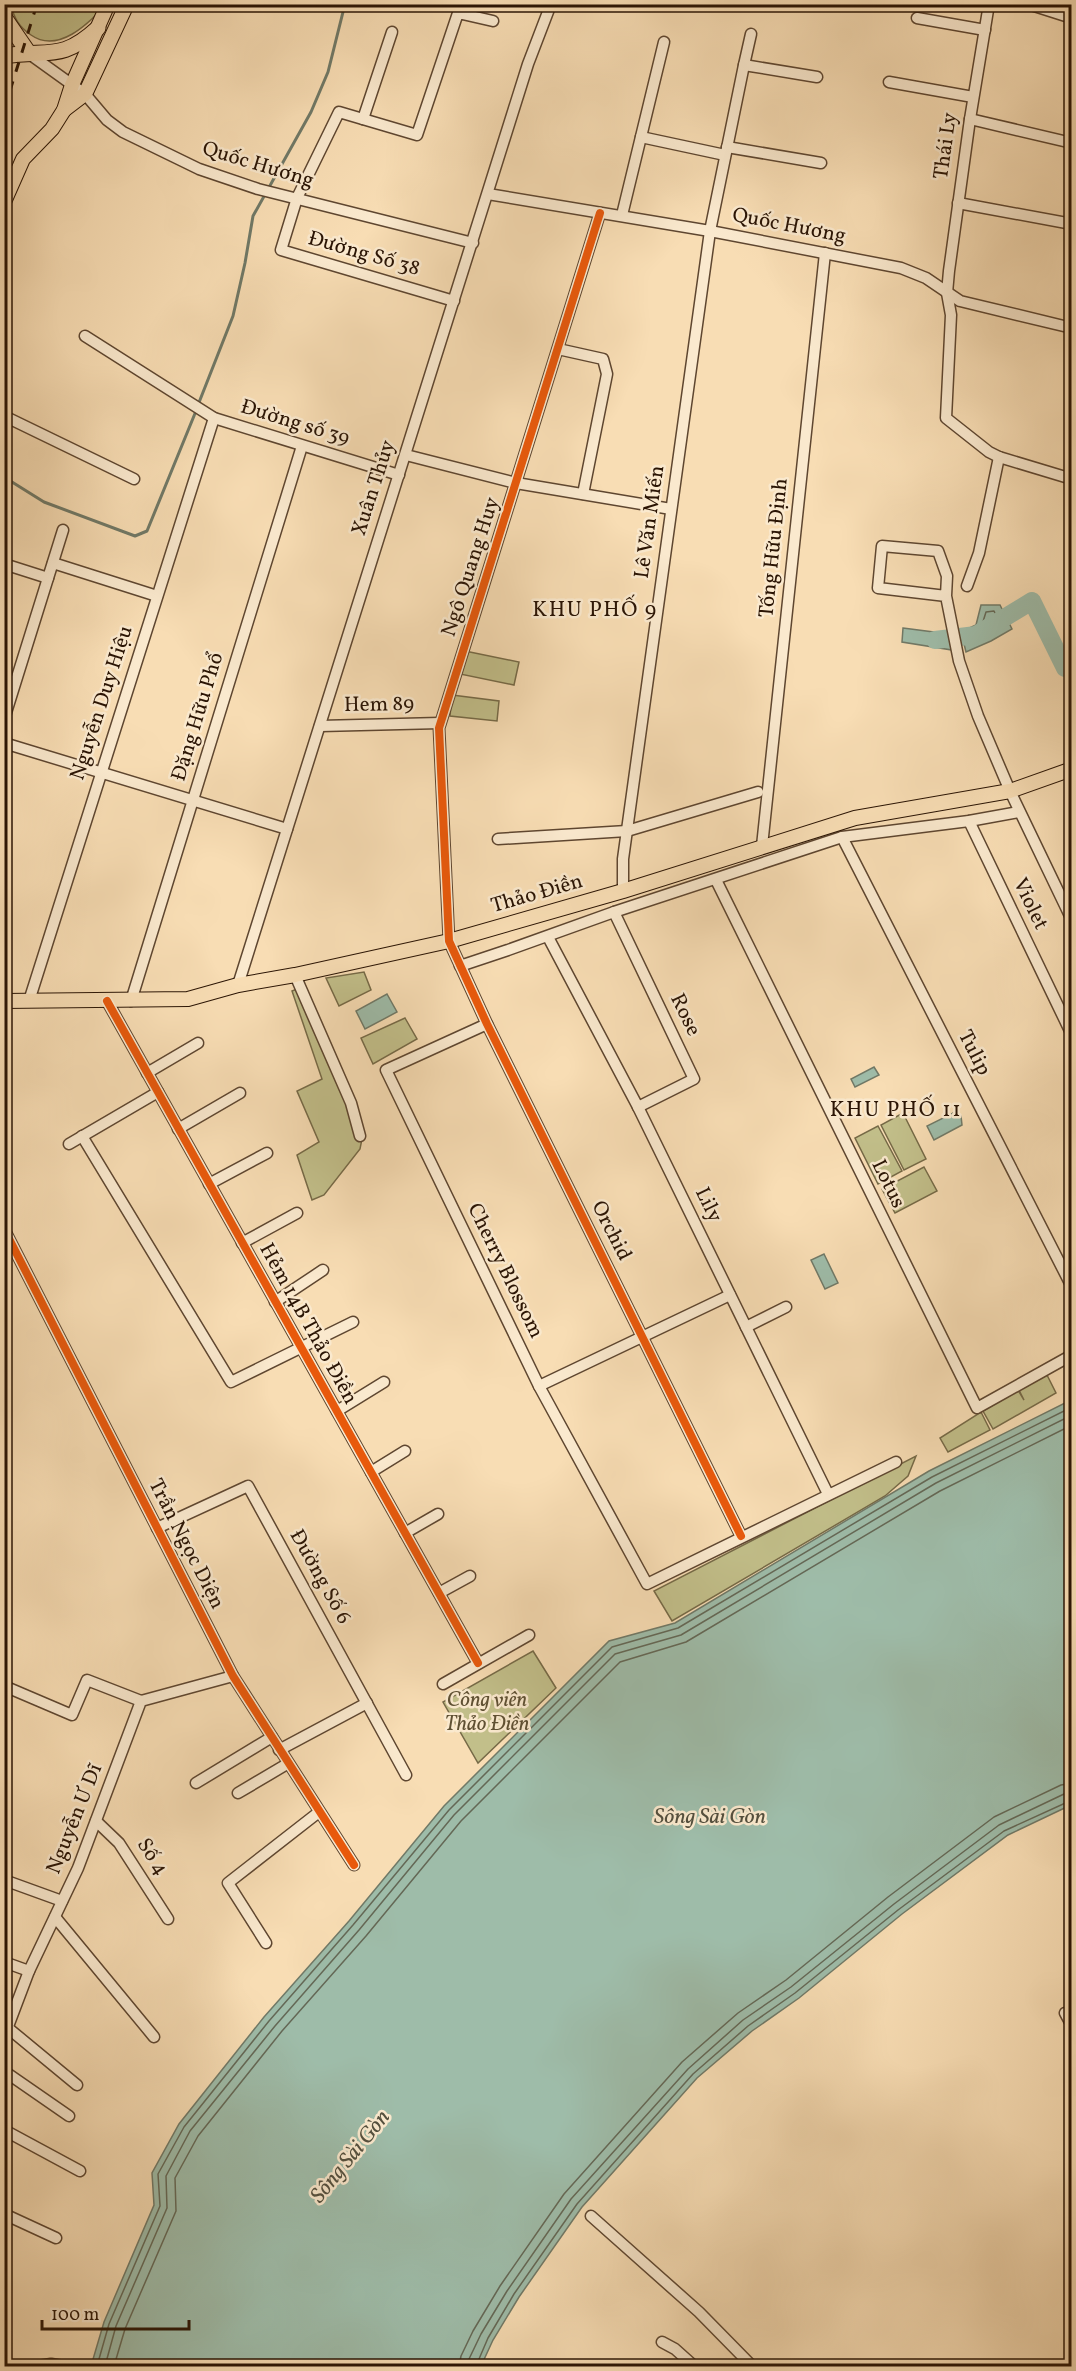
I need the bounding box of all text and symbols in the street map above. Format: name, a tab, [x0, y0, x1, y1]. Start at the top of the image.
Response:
street label: Thái Ly	[927, 110, 965, 181]
street label: Quốc Hương	[199, 134, 317, 196]
street label: Quốc Hương	[730, 201, 848, 251]
street label: Đường Số 38	[305, 224, 423, 284]
street label: Đường số 39	[237, 393, 353, 453]
street label: Xuân Thủy	[345, 436, 403, 540]
street label: Lê Văn Miến	[628, 463, 672, 581]
street label: Tống Hữu Định	[752, 477, 796, 619]
street label: Ngô Quang Huy	[435, 493, 507, 641]
district label: KHU PHỐ 9	[532, 594, 658, 626]
street label: Nguyễn Duy Hiệu	[63, 622, 141, 784]
street label: Đặng Hữu Phổ	[165, 649, 231, 785]
street label: Hem 89	[344, 690, 414, 720]
street label: Thảo Điền	[488, 867, 586, 921]
street label: Violet	[1005, 873, 1055, 935]
street label: Rose	[662, 989, 708, 1041]
street label: Tulip	[950, 1025, 998, 1081]
district label: KHU PHỐ 11	[830, 1094, 962, 1126]
street label: Lotus	[864, 1155, 912, 1213]
street label: Lily	[687, 1183, 729, 1228]
street label: Orchid	[584, 1196, 638, 1266]
street label: Cherry Blossom	[460, 1199, 550, 1343]
street label: Hẻm 14B Thảo Điền	[252, 1238, 364, 1410]
street label: Trần Ngọc Diện	[141, 1474, 231, 1614]
street label: Đường Số 6	[282, 1524, 358, 1630]
park label: Công viên Thảo Điền	[445, 1686, 529, 1739]
street label: Nguyễn Ư Dĩ	[40, 1759, 111, 1879]
water label: Sông Sài Gòn	[654, 1802, 766, 1833]
street label: Số 4	[129, 1833, 175, 1881]
water label: Sông Sài Gòn	[304, 2104, 398, 2210]
scale bar	[42, 2293, 189, 2331]
text: 100 m	[51, 2303, 100, 2328]

